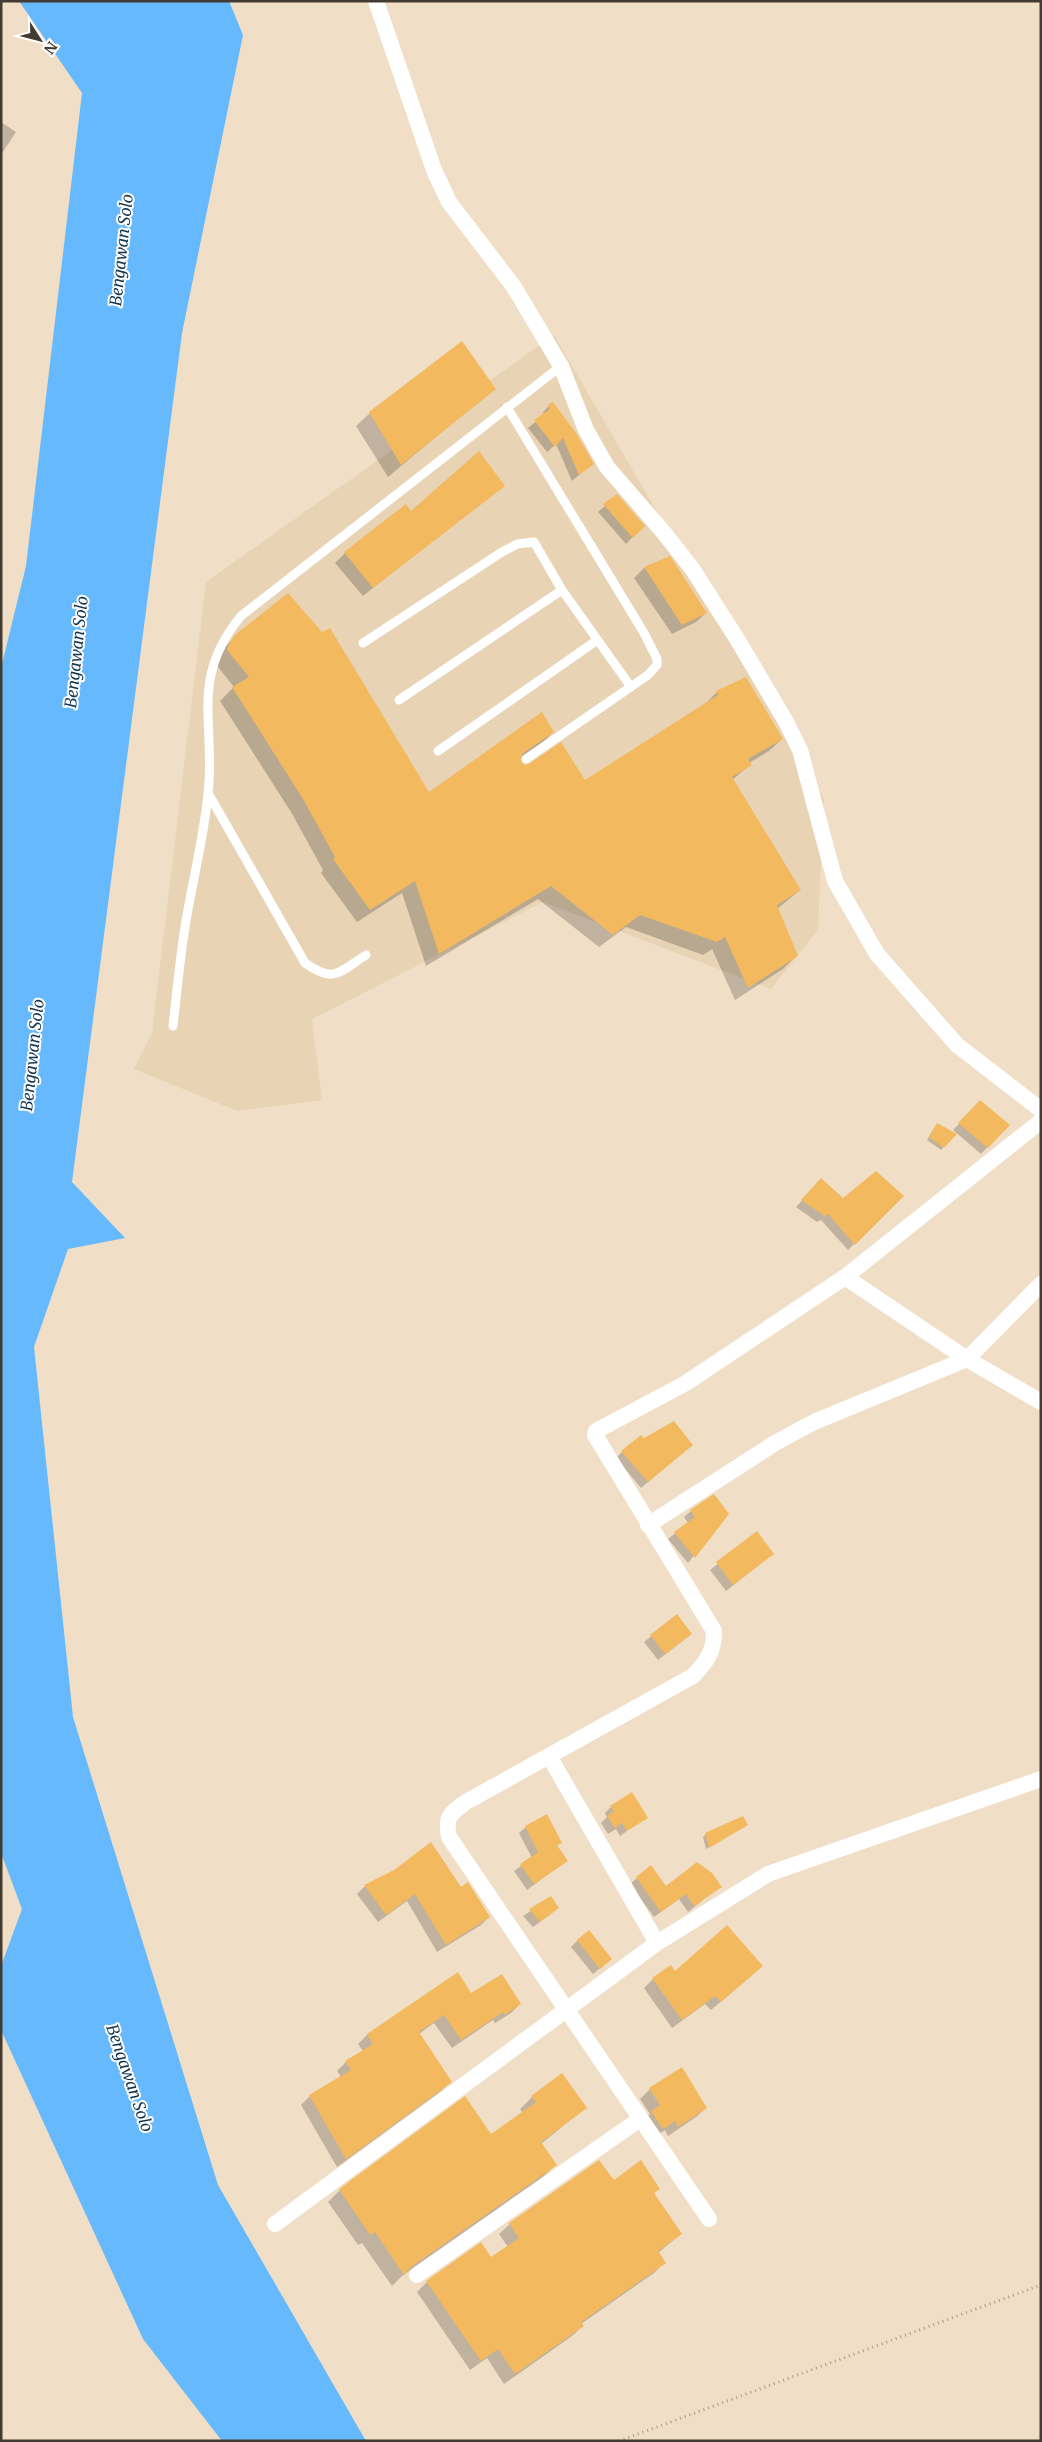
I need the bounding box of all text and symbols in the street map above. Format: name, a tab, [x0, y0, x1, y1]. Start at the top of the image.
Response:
north arrow	[15, 15, 65, 65]
text: N	[40, 38, 61, 57]
water label: Bengawan Solo	[105, 193, 137, 307]
water label: Bengawan Solo	[60, 595, 92, 709]
water label: Bengawan Solo	[16, 998, 48, 1112]
water label: Bengawan Solo	[102, 2022, 158, 2134]

